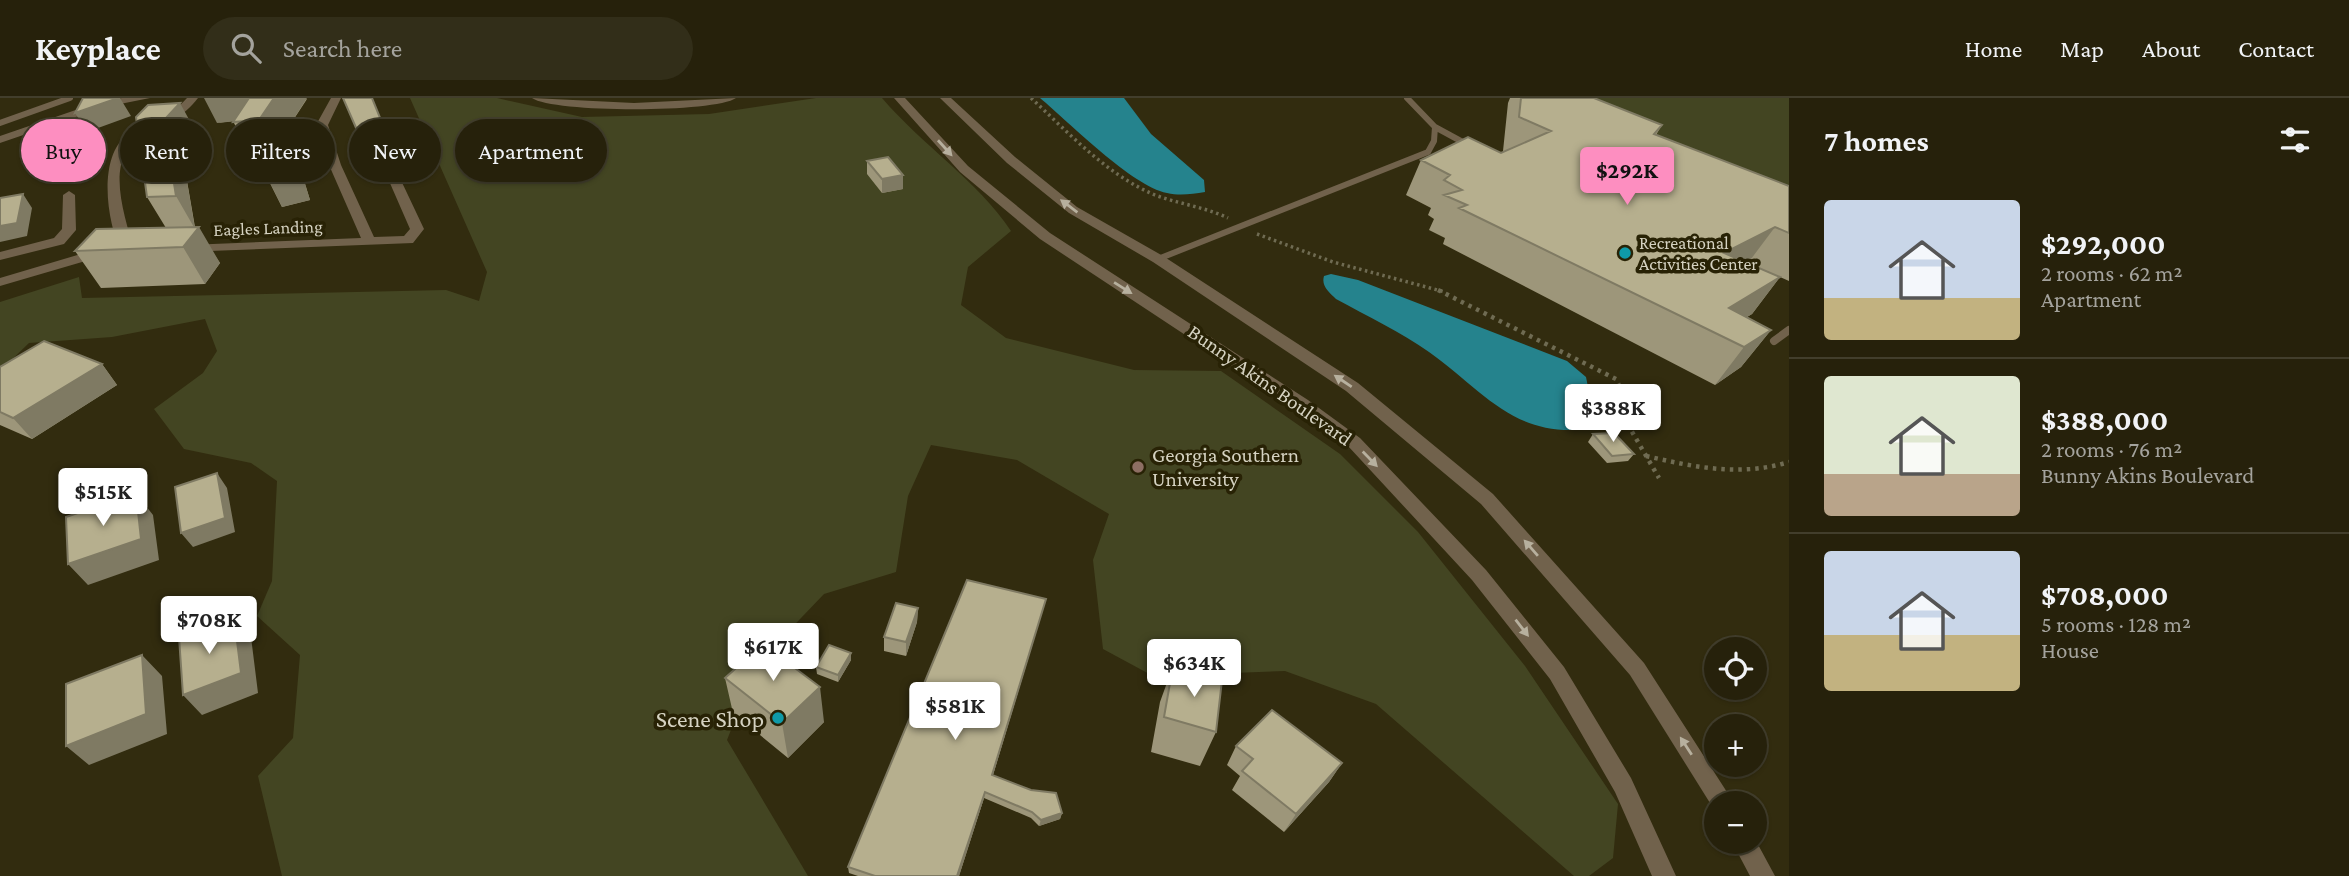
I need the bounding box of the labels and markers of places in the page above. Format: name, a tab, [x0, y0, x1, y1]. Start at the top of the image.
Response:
pin: $292K	[1578, 148, 1676, 207]
place label: Recreational Activities Center	[1639, 233, 1758, 274]
marker: Recreational Activities Center	[1617, 245, 1633, 261]
pin: $388K	[1564, 384, 1662, 444]
place label: Georgia Southern University	[1152, 443, 1299, 491]
marker: Georgia Southern University	[1130, 459, 1146, 475]
pin: $515K	[54, 468, 152, 528]
pin: $708K	[160, 596, 258, 656]
pin: $617K	[724, 624, 822, 683]
pin: $634K	[1145, 640, 1243, 699]
pin: $581K	[906, 682, 1004, 742]
place label: Scene Shop	[656, 705, 764, 732]
marker: Scene Shop	[770, 710, 786, 726]

